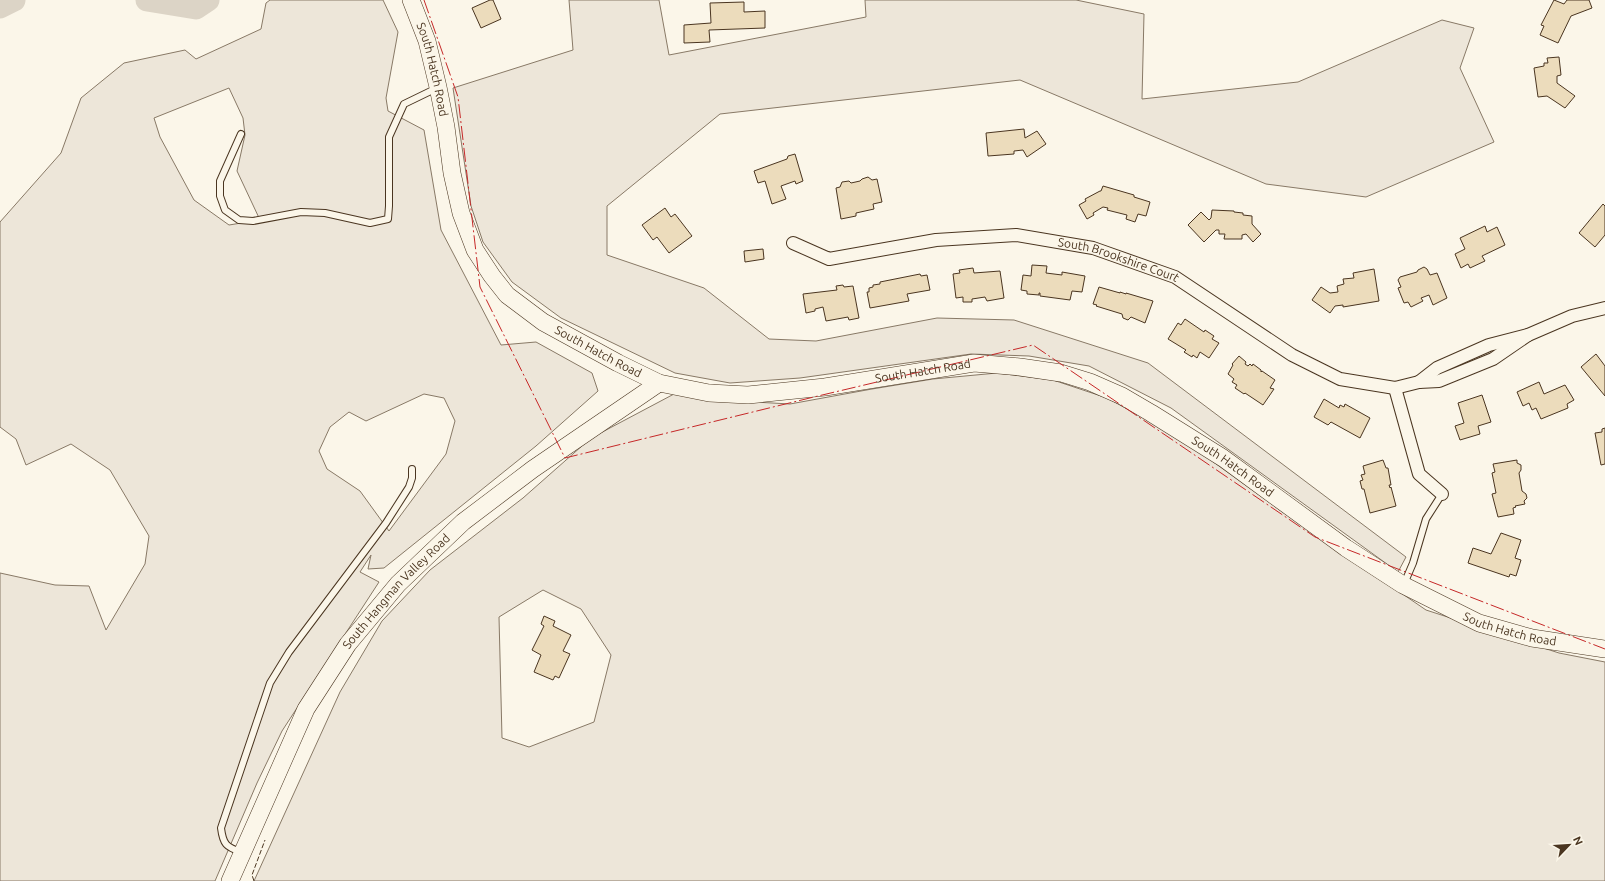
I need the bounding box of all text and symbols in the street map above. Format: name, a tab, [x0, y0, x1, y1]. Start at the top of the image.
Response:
street label: South Hatch Road	[414, 20, 451, 118]
street label: South Brookshire Court	[1057, 235, 1182, 284]
street label: South Hatch Road	[553, 323, 644, 380]
street label: South Hatch Road	[874, 357, 972, 385]
street label: South Hatch Road	[1190, 433, 1276, 499]
street label: South Hangman Valley Road	[340, 531, 452, 651]
street label: South Hatch Road	[1461, 609, 1557, 648]
north arrow	[1549, 825, 1589, 865]
text: N	[1571, 835, 1585, 847]

